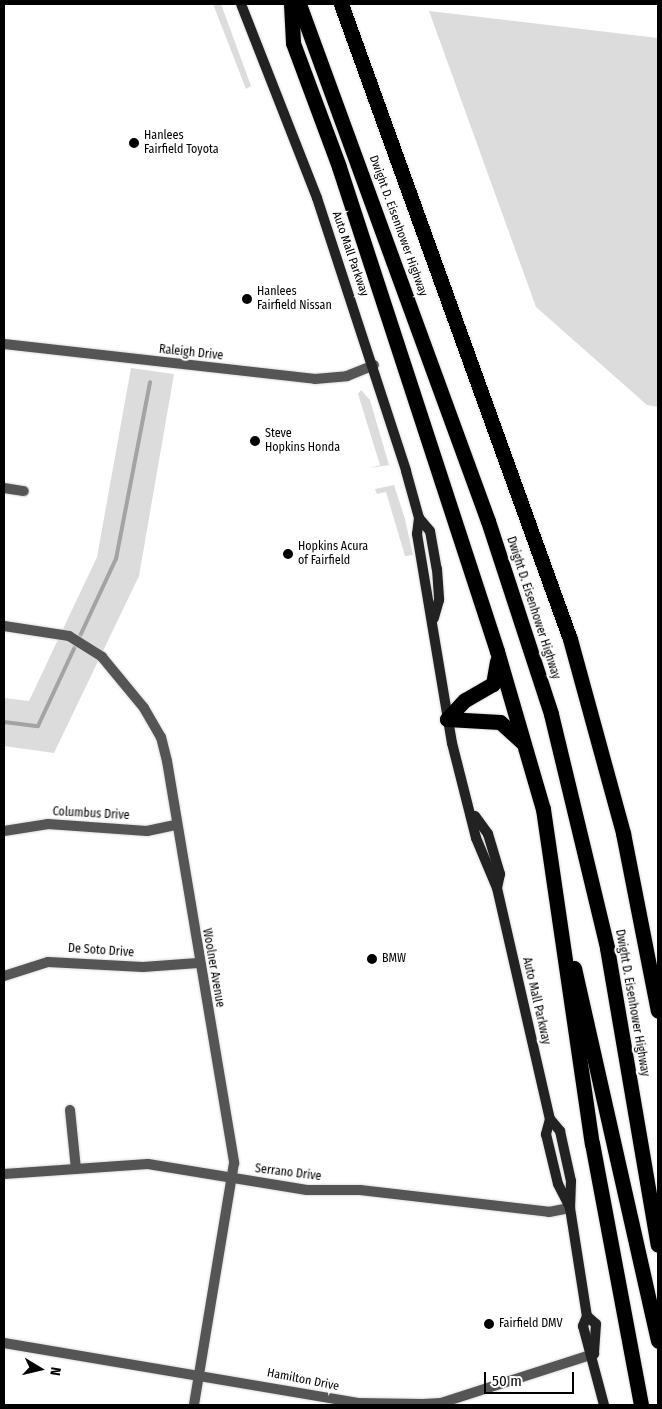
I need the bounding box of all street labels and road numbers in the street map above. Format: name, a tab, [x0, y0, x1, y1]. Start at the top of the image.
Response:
street label: Dwight D. Eisenhower Highway	[366, 153, 430, 299]
street label: Auto Mall Parkway	[329, 210, 371, 298]
street label: Raleigh Drive	[158, 342, 224, 364]
street label: Dwight D. Eisenhower Highway	[503, 535, 563, 681]
street label: Columbus Drive	[52, 805, 130, 823]
street label: Woolner Avenue	[199, 927, 227, 1009]
street label: Dwight D. Eisenhower Highway	[612, 928, 652, 1078]
street label: De Soto Drive	[67, 942, 135, 960]
street label: Auto Mall Parkway	[519, 956, 553, 1046]
street label: Serrano Drive	[254, 1162, 322, 1184]
street label: Hamilton Drive	[266, 1366, 340, 1394]

